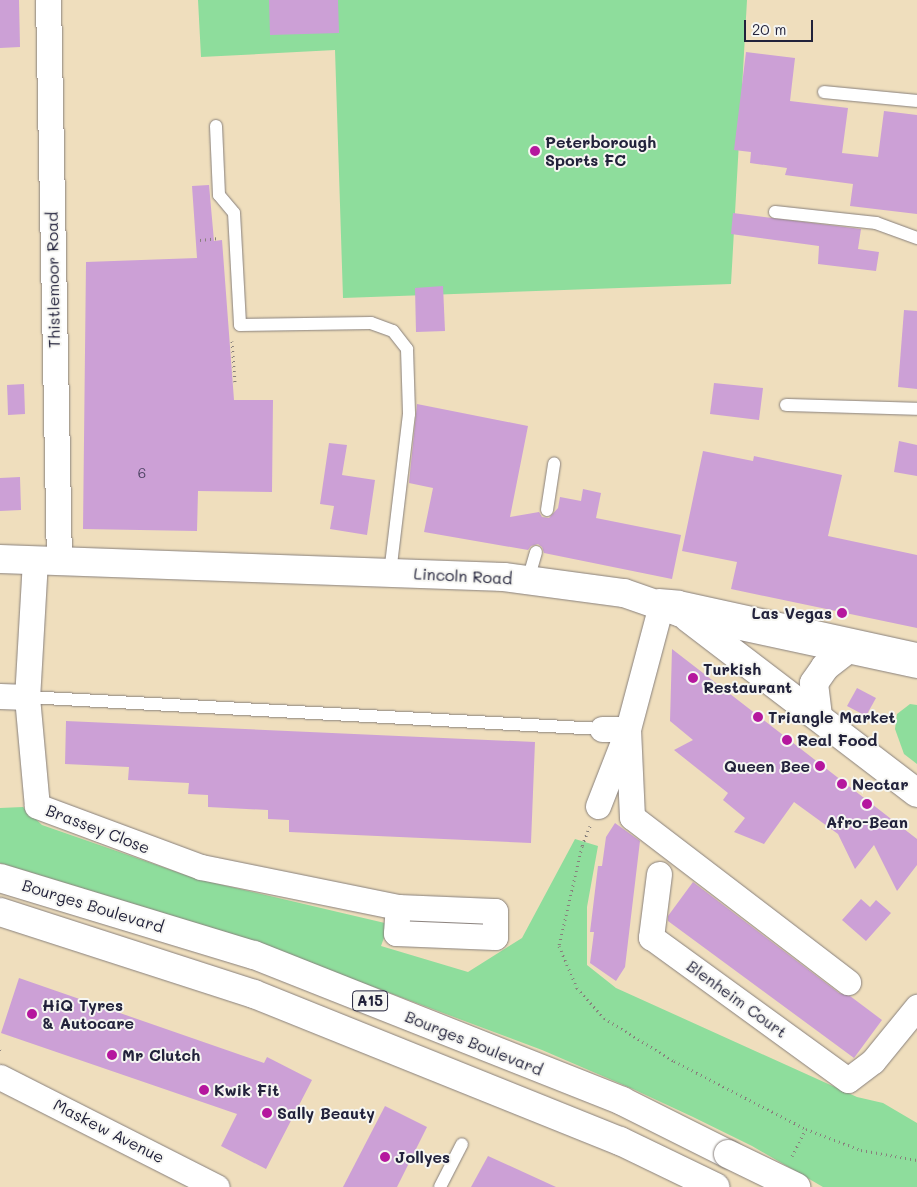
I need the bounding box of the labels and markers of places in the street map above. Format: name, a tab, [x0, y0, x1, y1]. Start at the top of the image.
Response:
place label: Peterborough Sports FC	[545, 132, 656, 170]
marker: Peterborough Sports FC	[529, 145, 541, 157]
place label: Las Vegas	[752, 603, 832, 623]
marker: Las Vegas	[836, 607, 848, 619]
place label: Turkish Restaurant	[703, 659, 792, 697]
marker: Turkish Restaurant	[687, 672, 699, 684]
place label: Triangle Market	[768, 707, 896, 727]
marker: Triangle Market	[752, 711, 764, 723]
place label: Real Food	[797, 730, 877, 750]
marker: Real Food	[781, 734, 793, 746]
place label: Queen Bee	[724, 756, 810, 776]
marker: Queen Bee	[814, 760, 826, 772]
place label: Nectar	[852, 774, 909, 794]
marker: Nectar	[836, 778, 848, 790]
marker: Afro-Bean	[861, 798, 873, 810]
place label: Afro-Bean	[826, 812, 908, 832]
place label: HiQ Tyres & Autocare	[42, 995, 134, 1033]
marker: HiQ Tyres & Autocare	[26, 1008, 38, 1020]
place label: Mr Clutch	[122, 1045, 200, 1065]
marker: Mr Clutch	[106, 1049, 118, 1061]
place label: Kwik Fit	[214, 1080, 279, 1100]
marker: Kwik Fit	[198, 1084, 210, 1096]
place label: Sally Beauty	[277, 1103, 375, 1123]
marker: Sally Beauty	[261, 1107, 273, 1119]
place label: Jollyes	[395, 1147, 450, 1167]
marker: Jollyes	[379, 1151, 391, 1163]

